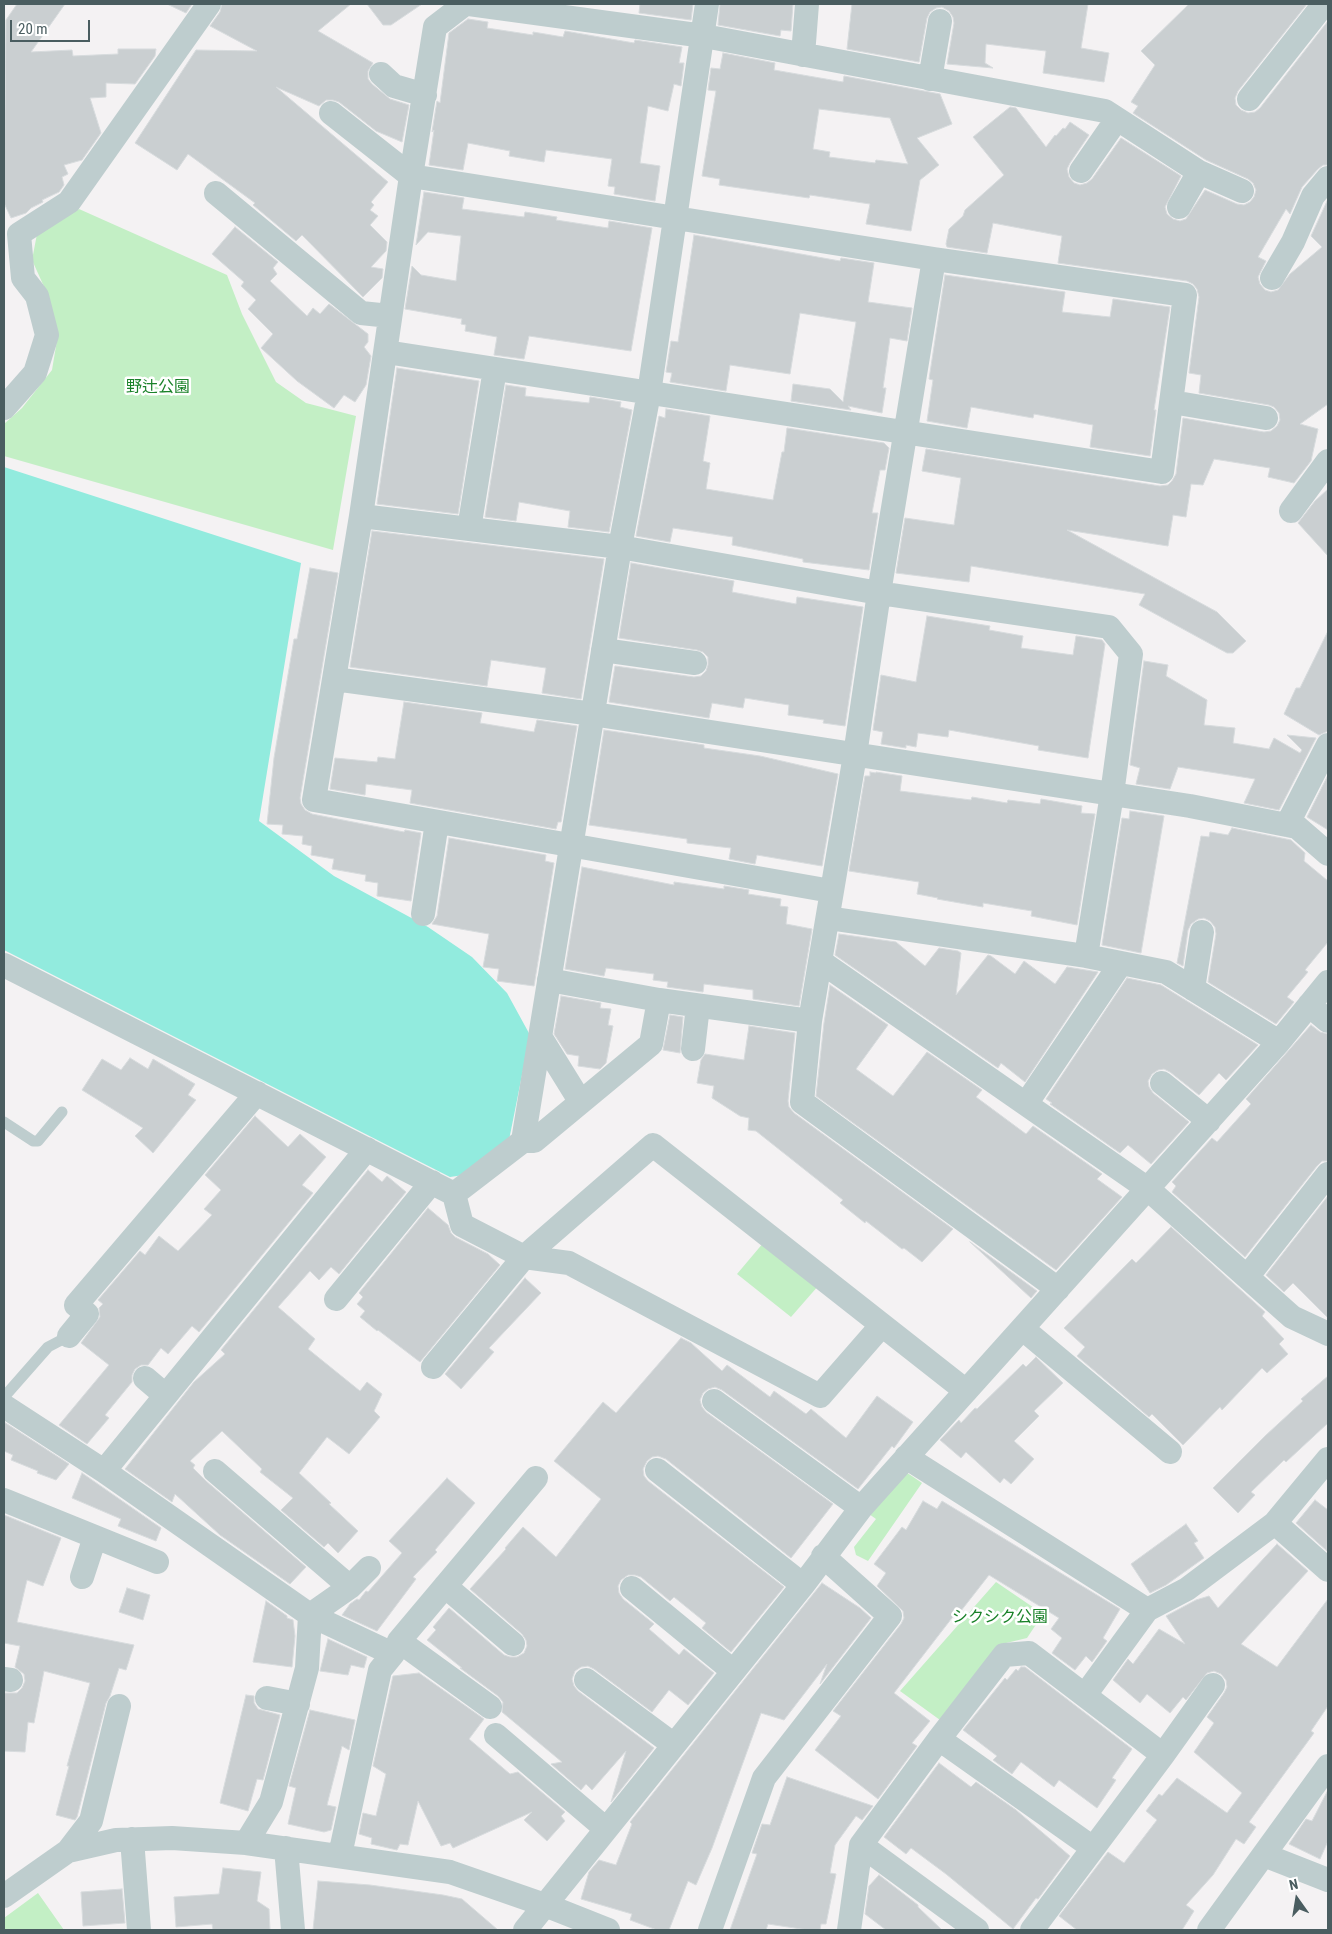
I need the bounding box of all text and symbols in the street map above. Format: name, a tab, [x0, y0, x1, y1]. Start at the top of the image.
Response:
scale bar	[12, 10, 92, 42]
text: 20 m	[18, 20, 48, 38]
park label: 野辻公園	[126, 378, 190, 398]
park label: シクシク公園	[952, 1608, 1048, 1628]
north arrow	[1272, 1874, 1322, 1924]
text: N	[1288, 1876, 1300, 1893]

